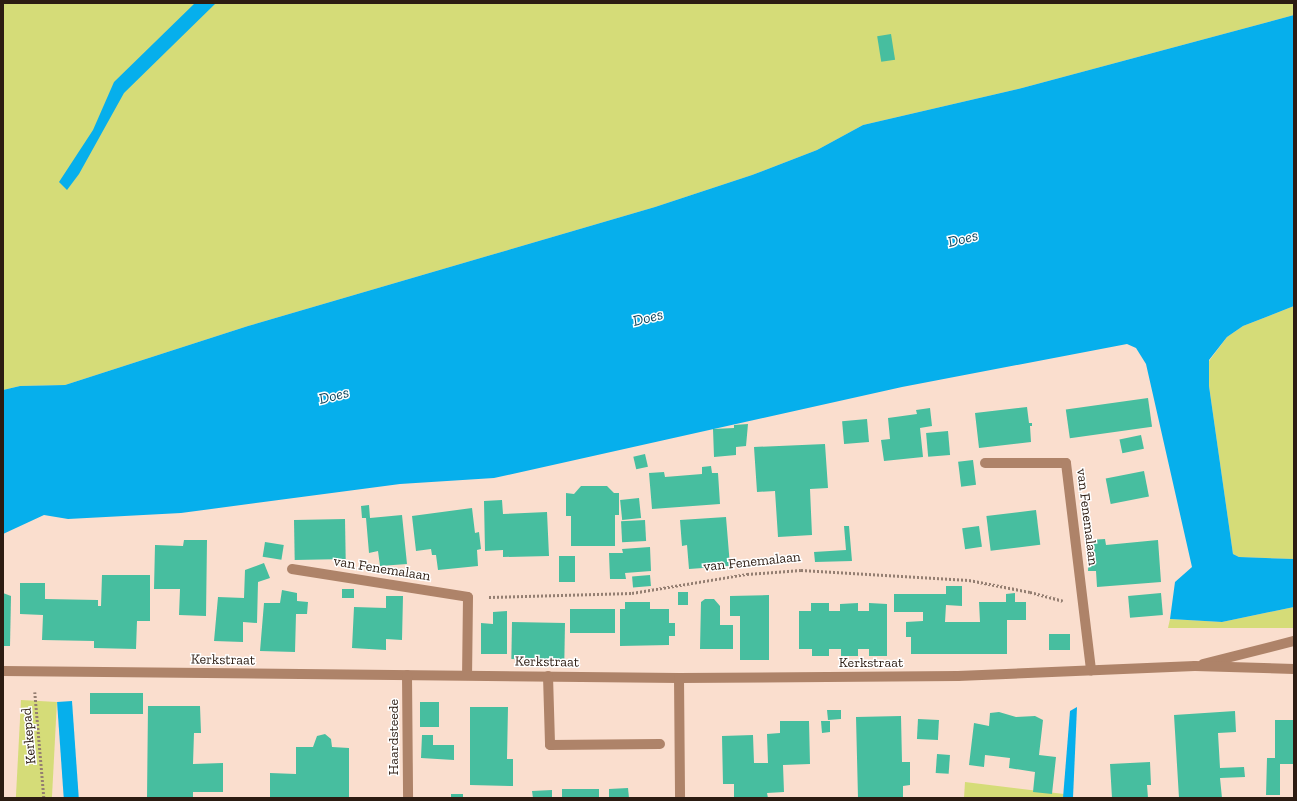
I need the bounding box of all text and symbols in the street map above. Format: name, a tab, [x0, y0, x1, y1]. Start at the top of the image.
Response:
water label: Does	[946, 227, 980, 251]
water label: Does	[631, 306, 665, 330]
water label: Does	[317, 384, 351, 408]
street label: van Fenemalaan	[1073, 467, 1101, 567]
street label: van Fenemalaan	[702, 549, 802, 575]
street label: van Fenemalaan	[332, 553, 432, 585]
street label: Kerkstraat	[191, 651, 255, 669]
street label: Kerkstraat	[515, 653, 579, 671]
street label: Kerkstraat	[839, 655, 903, 671]
street label: Haardsteede	[386, 699, 402, 775]
street label: Kerkepad	[18, 707, 40, 765]

